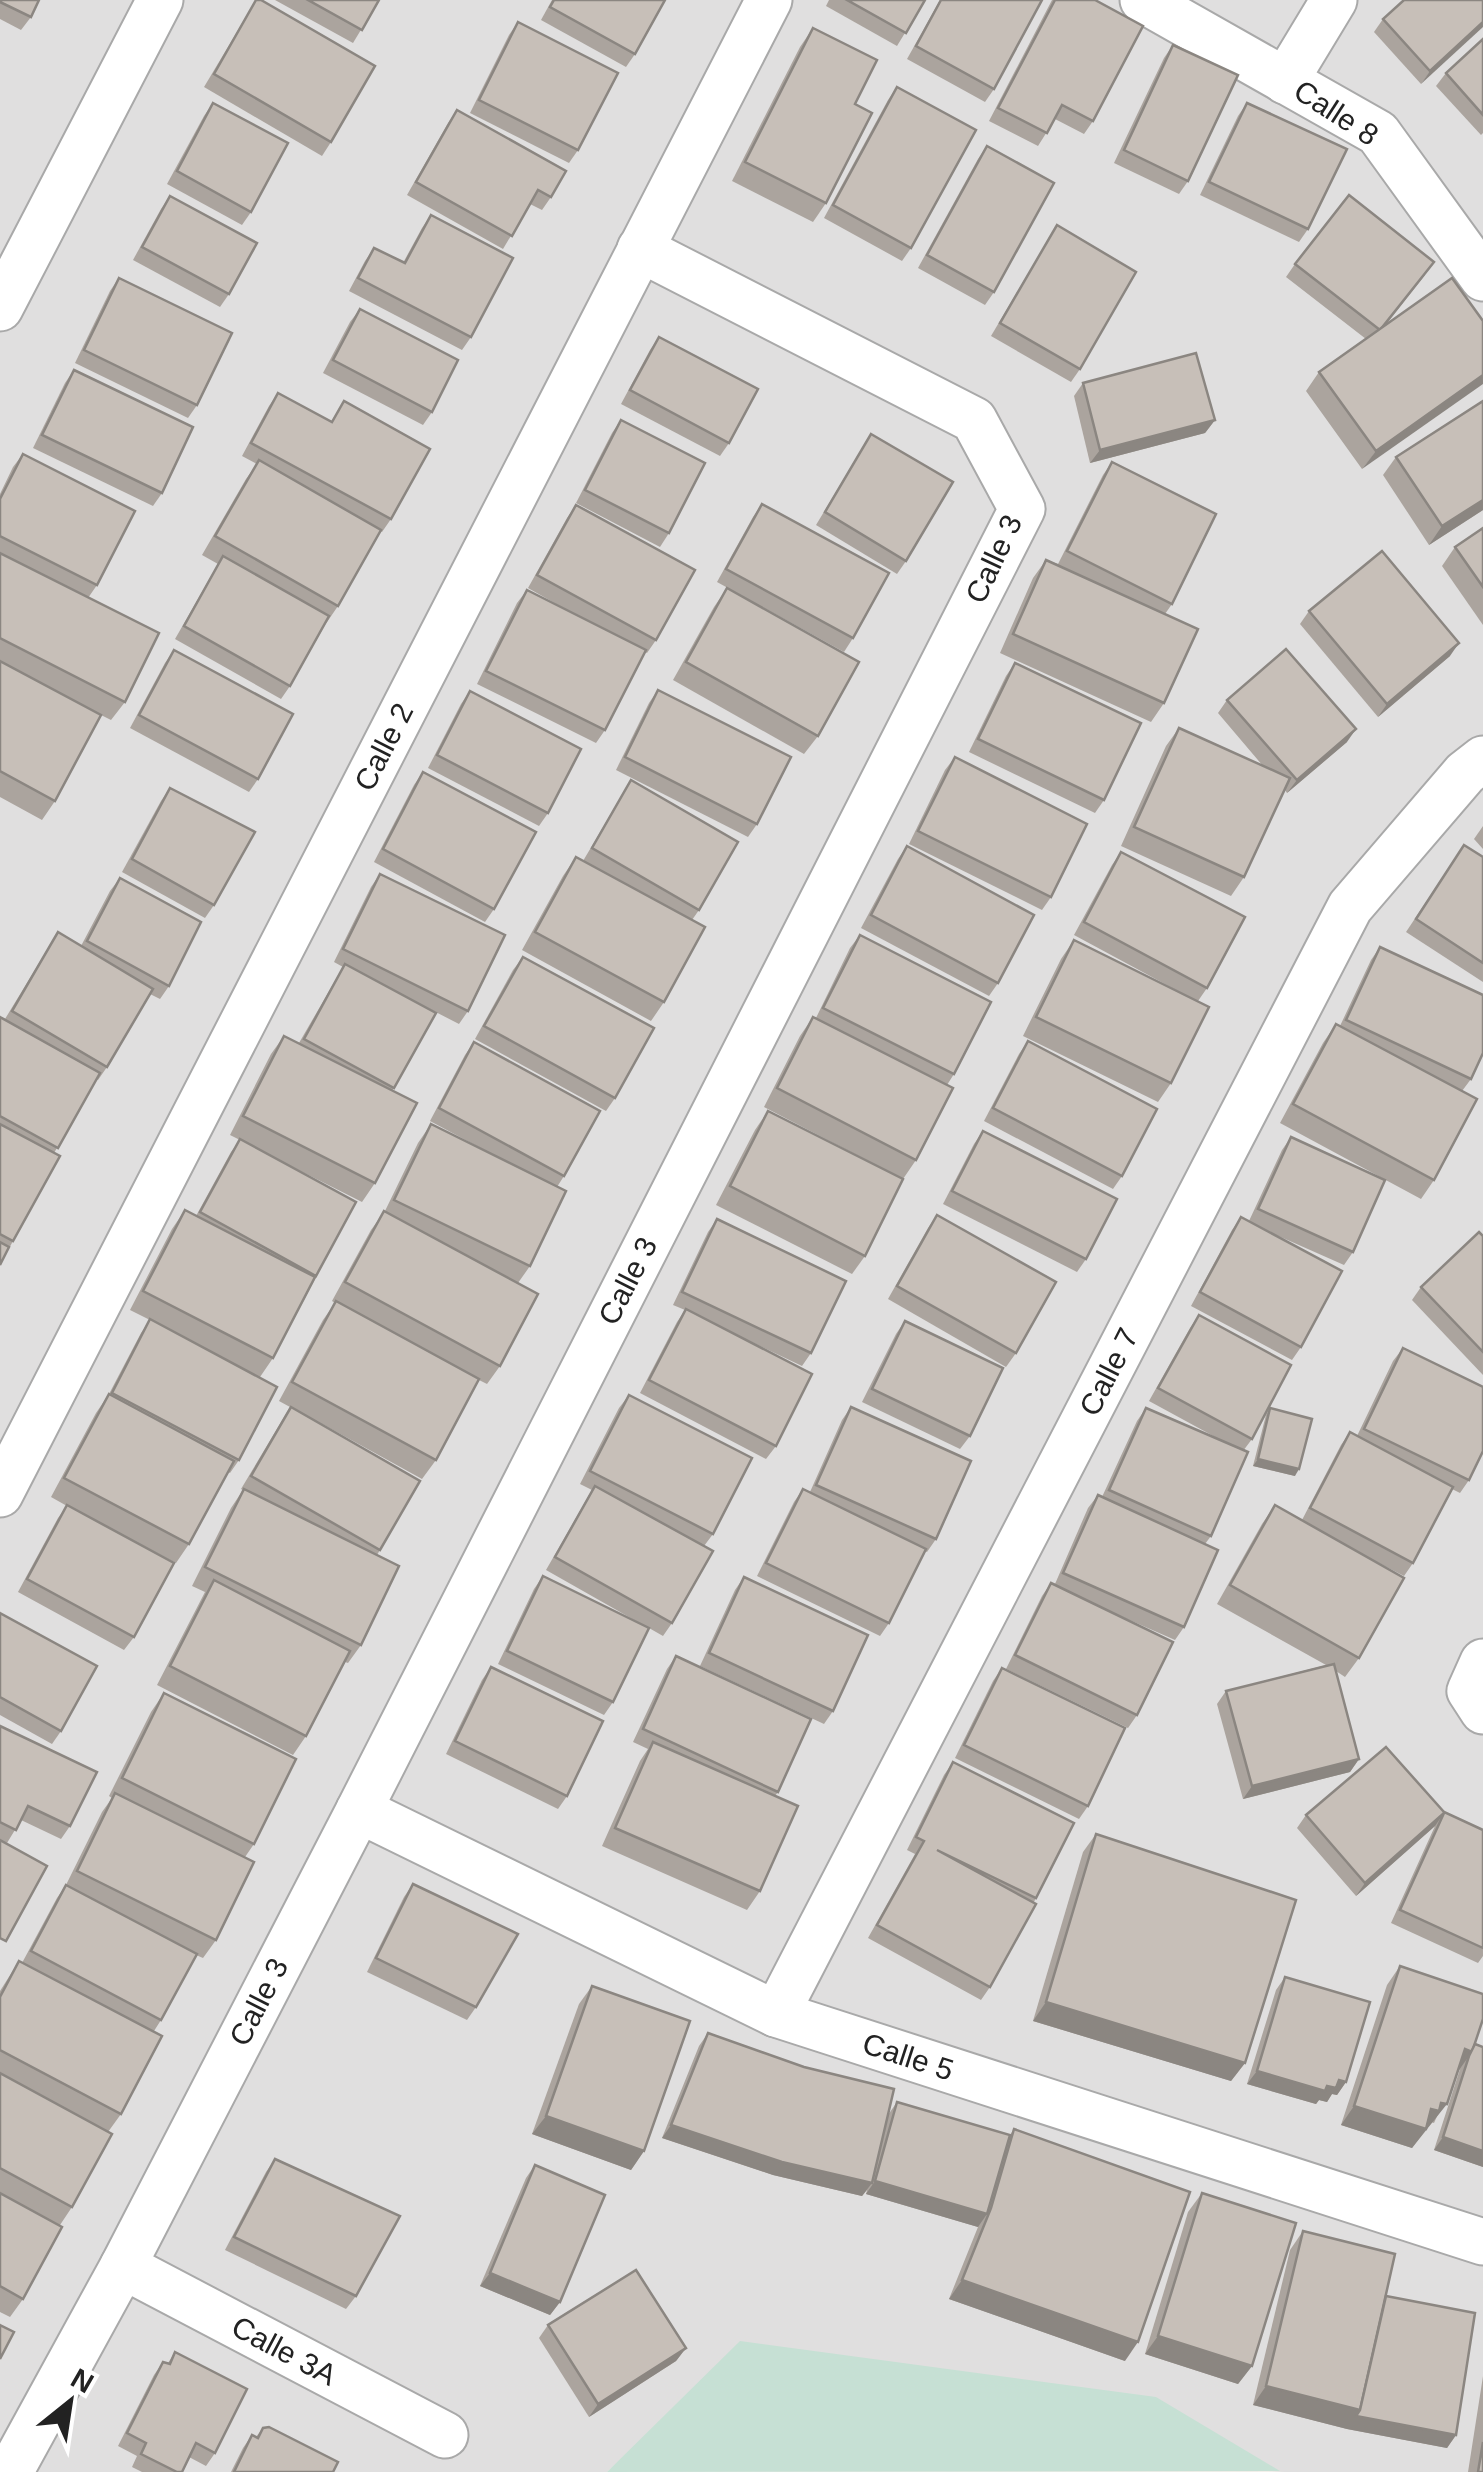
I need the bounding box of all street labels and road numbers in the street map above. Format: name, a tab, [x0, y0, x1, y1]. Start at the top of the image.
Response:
street label: Calle 8	[1288, 73, 1384, 152]
street label: Calle 3	[959, 509, 1028, 608]
street label: Calle 2	[348, 698, 419, 796]
street label: Calle 3	[592, 1232, 663, 1330]
street label: Calle 7	[1073, 1323, 1144, 1421]
street label: Calle 3	[223, 1953, 294, 2051]
street label: Calle 5	[859, 2026, 958, 2087]
street label: Calle 3A	[226, 2309, 342, 2392]

